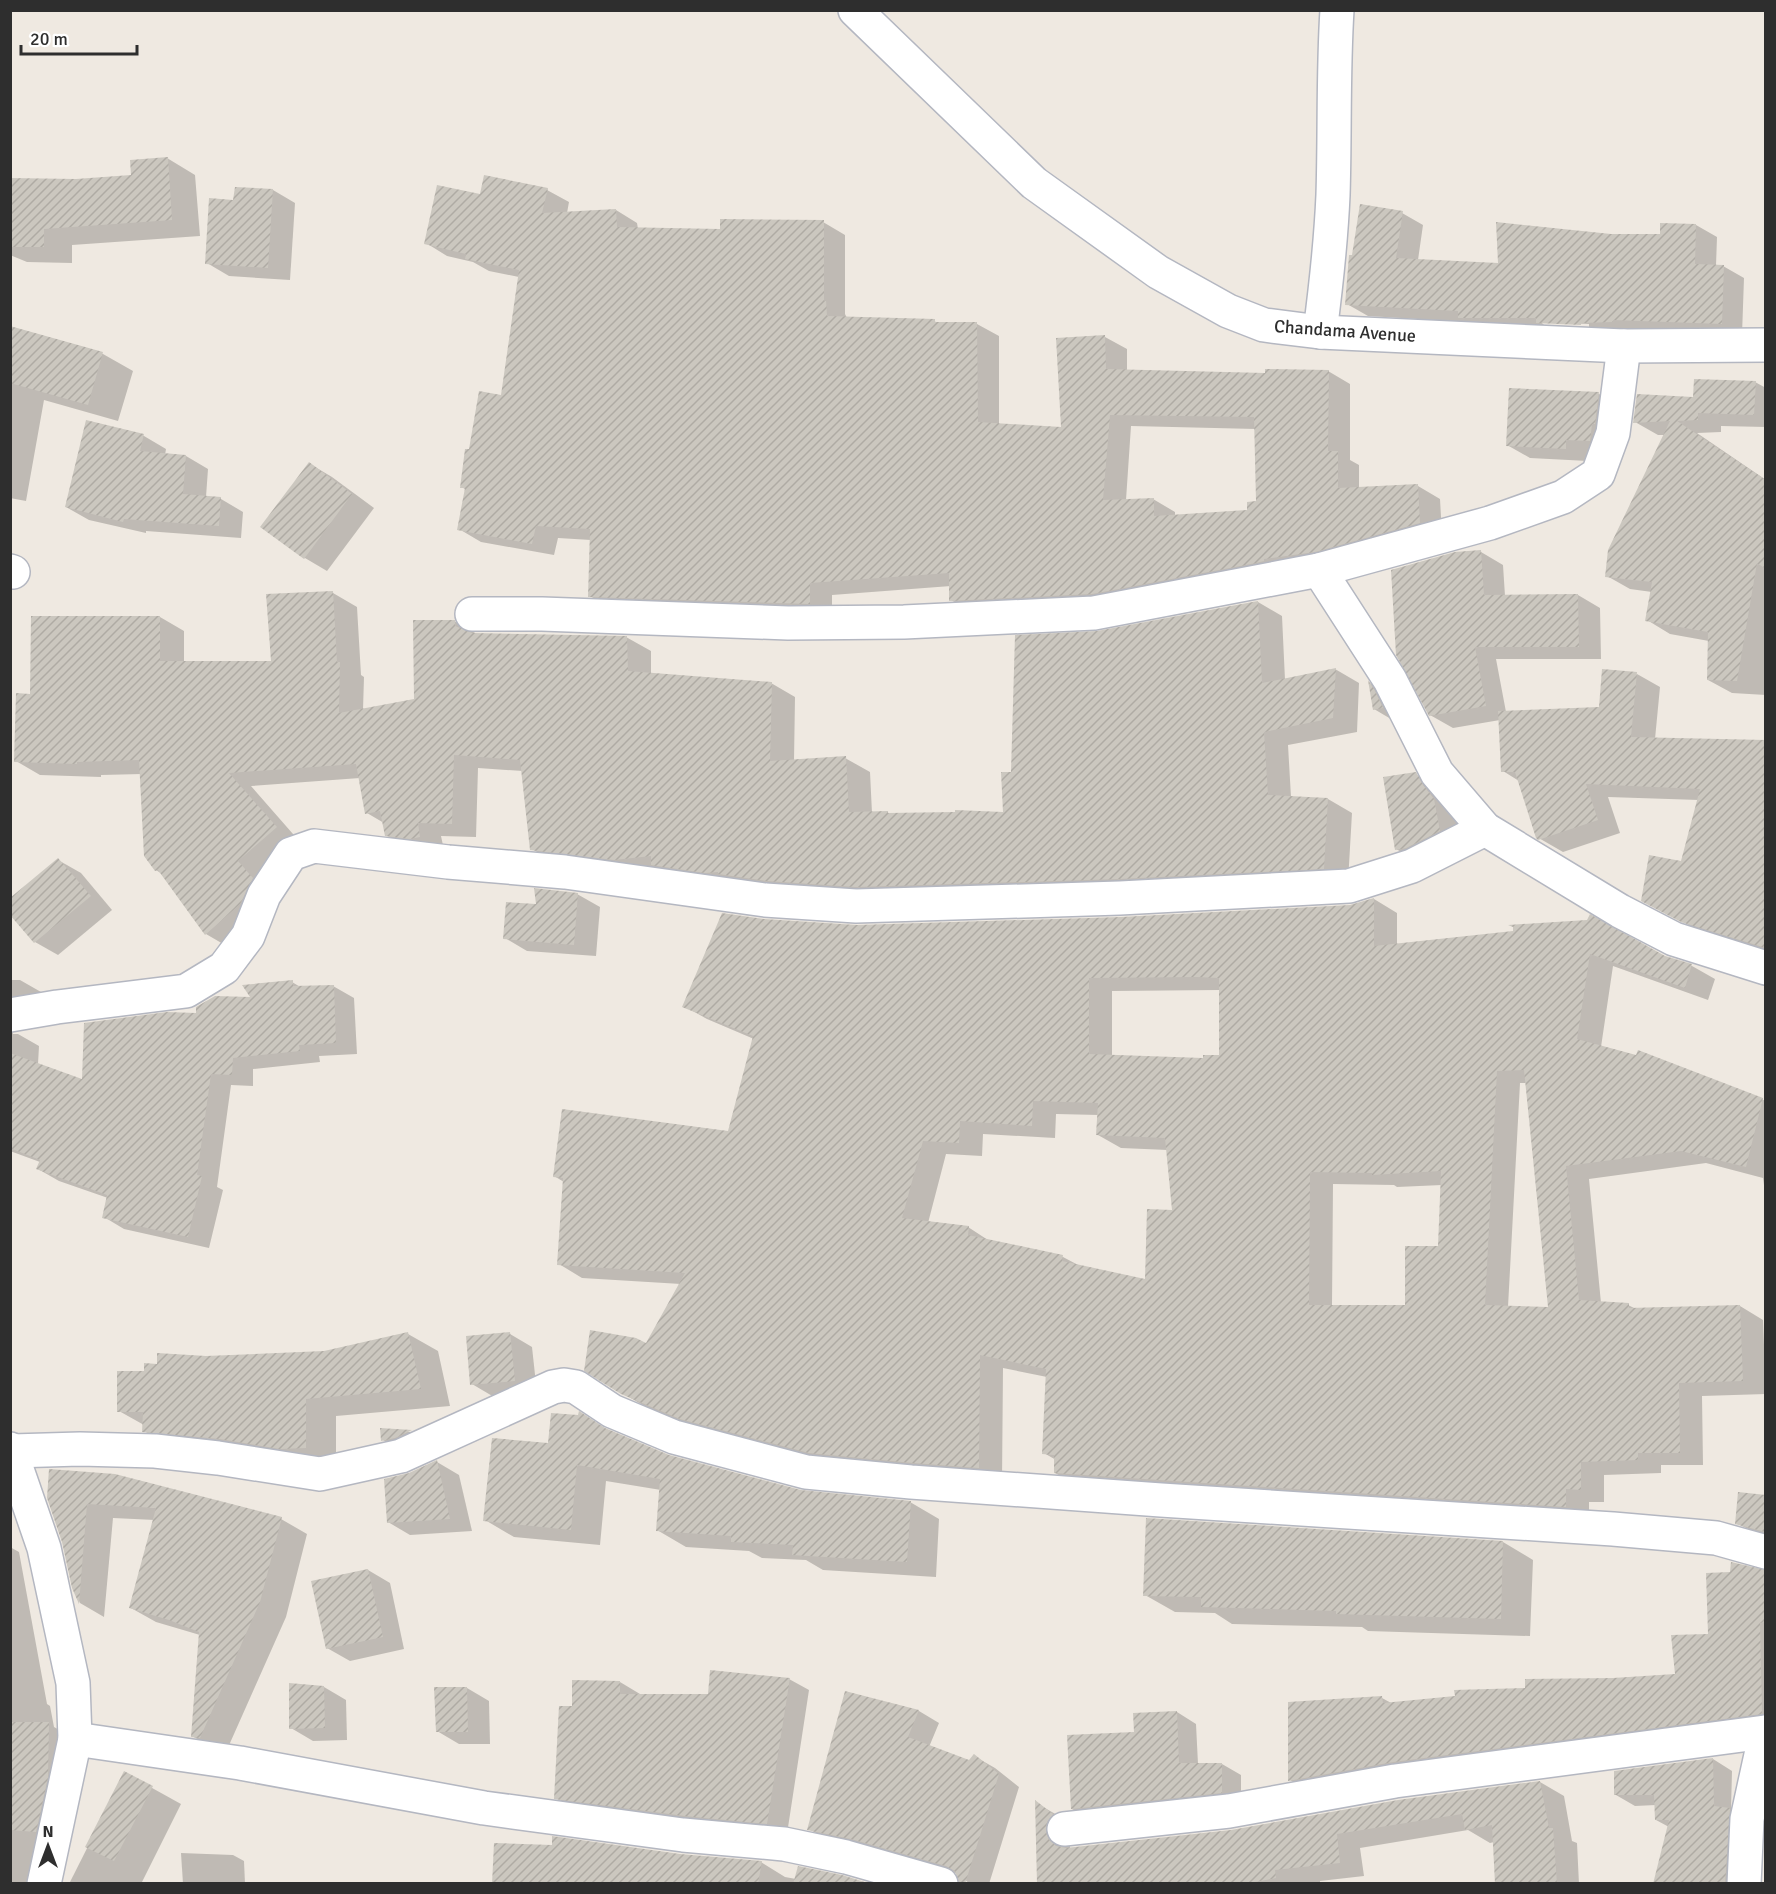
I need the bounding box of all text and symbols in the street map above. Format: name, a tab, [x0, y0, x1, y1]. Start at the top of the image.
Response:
scale bar	[21, 18, 136, 56]
text: 20 m	[30, 28, 68, 50]
street label: Chandama Avenue	[1273, 315, 1417, 347]
north arrow	[18, 1816, 78, 1876]
text: N	[42, 1822, 54, 1842]

